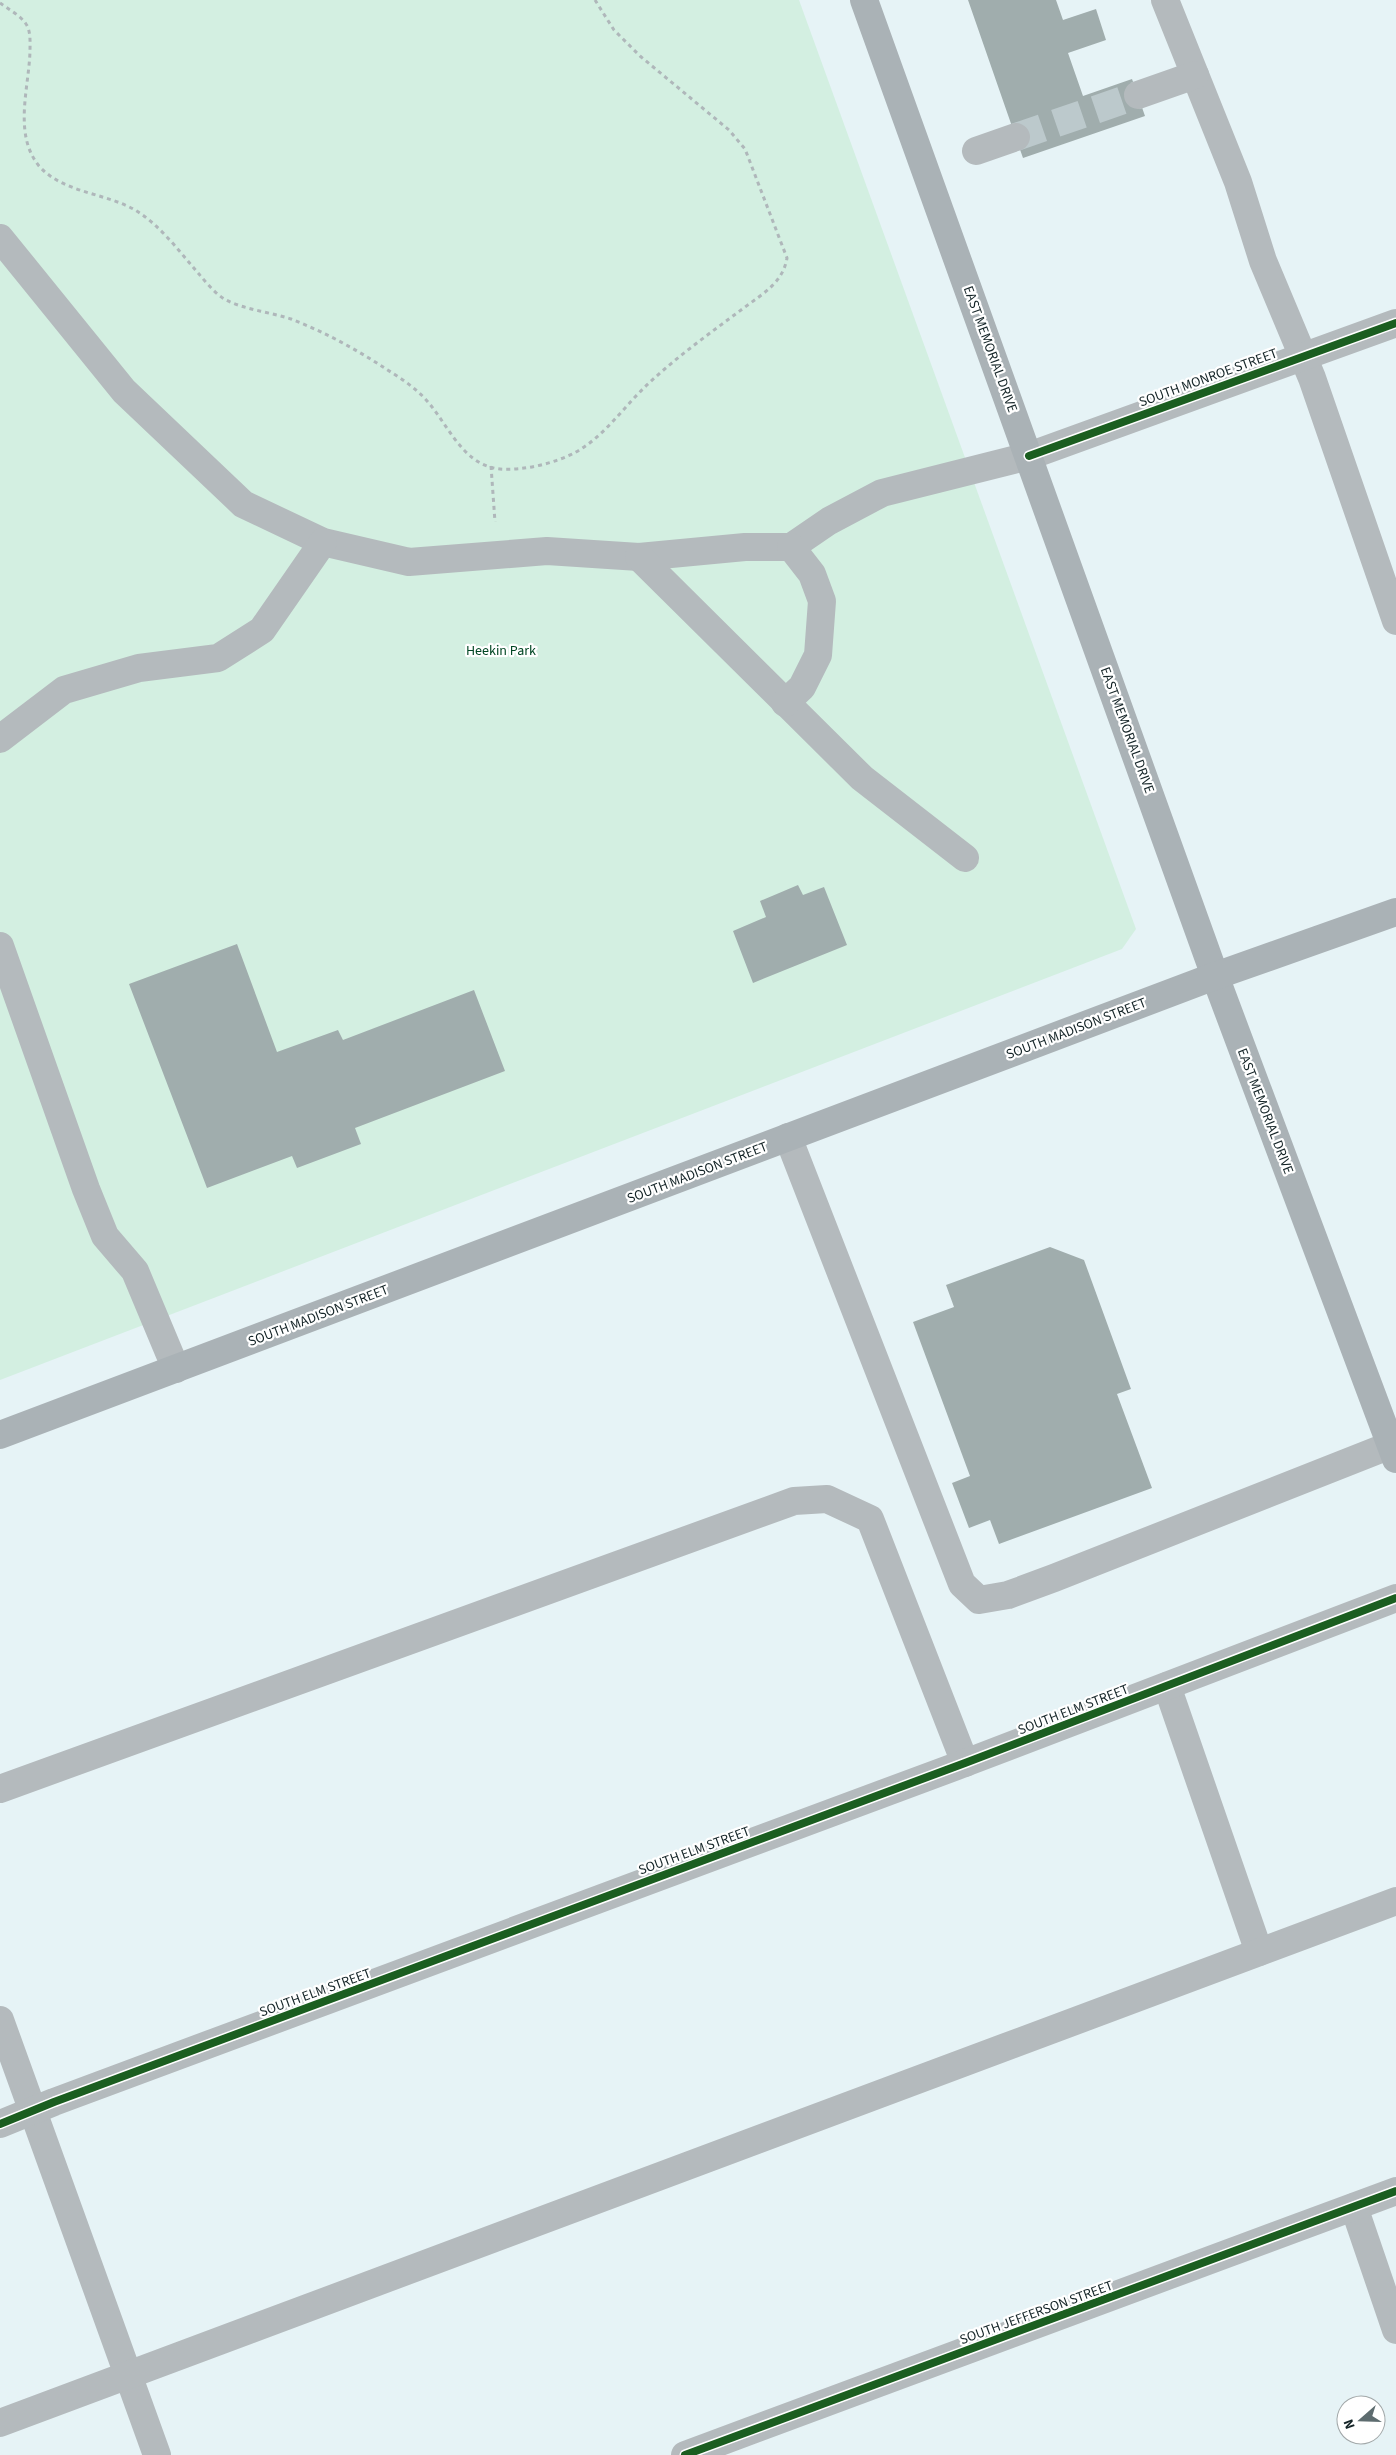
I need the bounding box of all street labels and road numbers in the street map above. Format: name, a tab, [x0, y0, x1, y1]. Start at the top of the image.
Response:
street label: EAST MEMORIAL DRIVE	[958, 283, 1022, 415]
street label: SOUTH MONROE STREET	[1136, 343, 1281, 412]
street label: EAST MEMORIAL DRIVE	[1095, 664, 1159, 796]
street label: SOUTH MADISON STREET	[1003, 993, 1150, 1065]
street label: EAST MEMORIAL DRIVE	[1232, 1046, 1298, 1177]
street label: SOUTH MADISON STREET	[624, 1137, 771, 1209]
street label: SOUTH MADISON STREET	[245, 1280, 392, 1352]
street label: SOUTH ELM STREET	[1015, 1679, 1132, 1740]
street label: SOUTH ELM STREET	[636, 1821, 753, 1880]
street label: SOUTH ELM STREET	[257, 1963, 374, 2022]
street label: SOUTH JEFFERSON STREET	[957, 2276, 1116, 2350]

